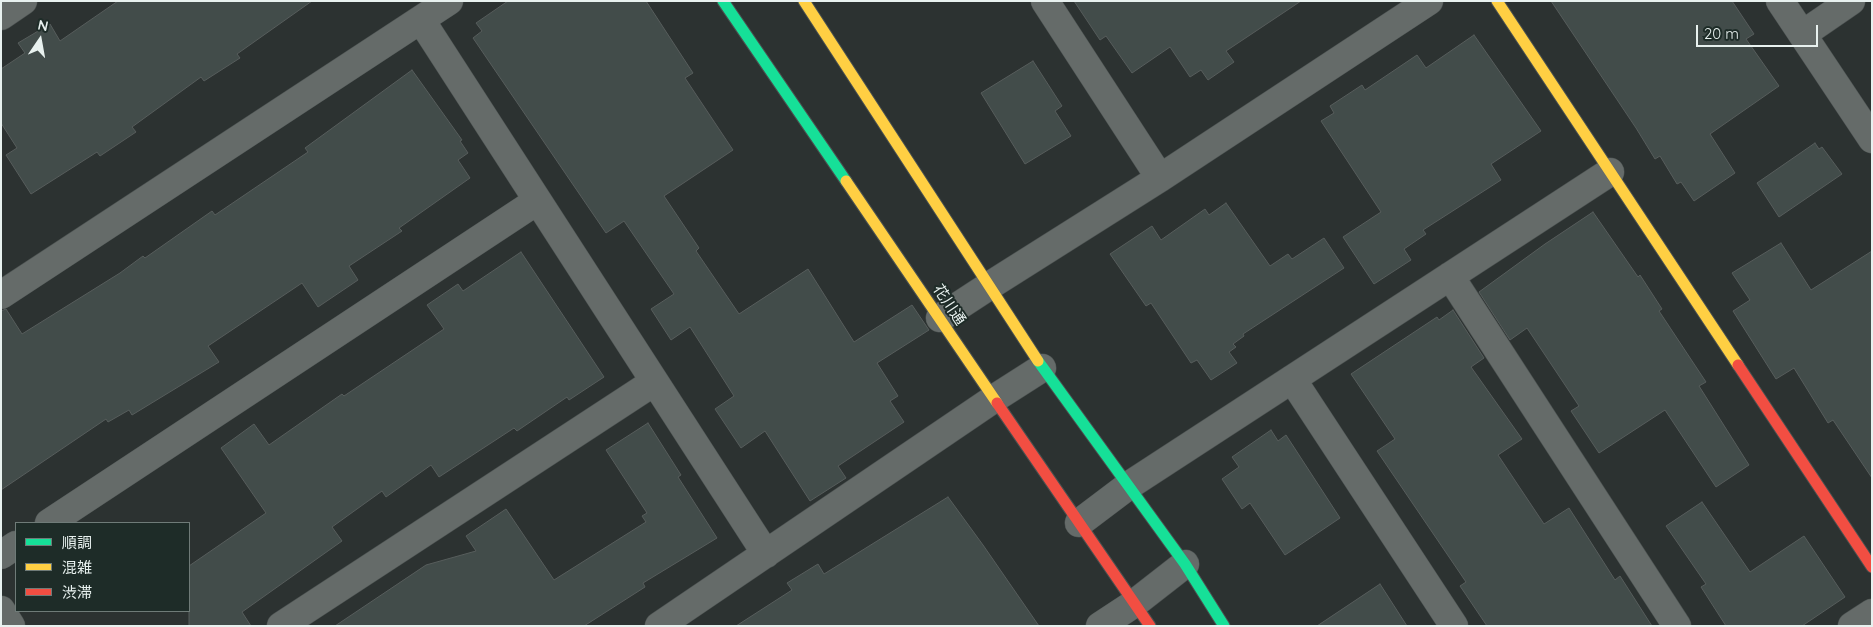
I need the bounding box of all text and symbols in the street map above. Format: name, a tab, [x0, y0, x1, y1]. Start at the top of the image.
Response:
north arrow	[15, 15, 65, 65]
text: N	[36, 15, 50, 35]
scale bar	[1698, 15, 1820, 47]
text: 20 m	[1704, 24, 1739, 43]
street label: 花川通	[929, 281, 969, 329]
legend	[15, 522, 190, 612]
text: 順調	[62, 533, 92, 552]
text: 混雑	[62, 558, 92, 577]
text: 渋滞	[62, 583, 92, 602]

